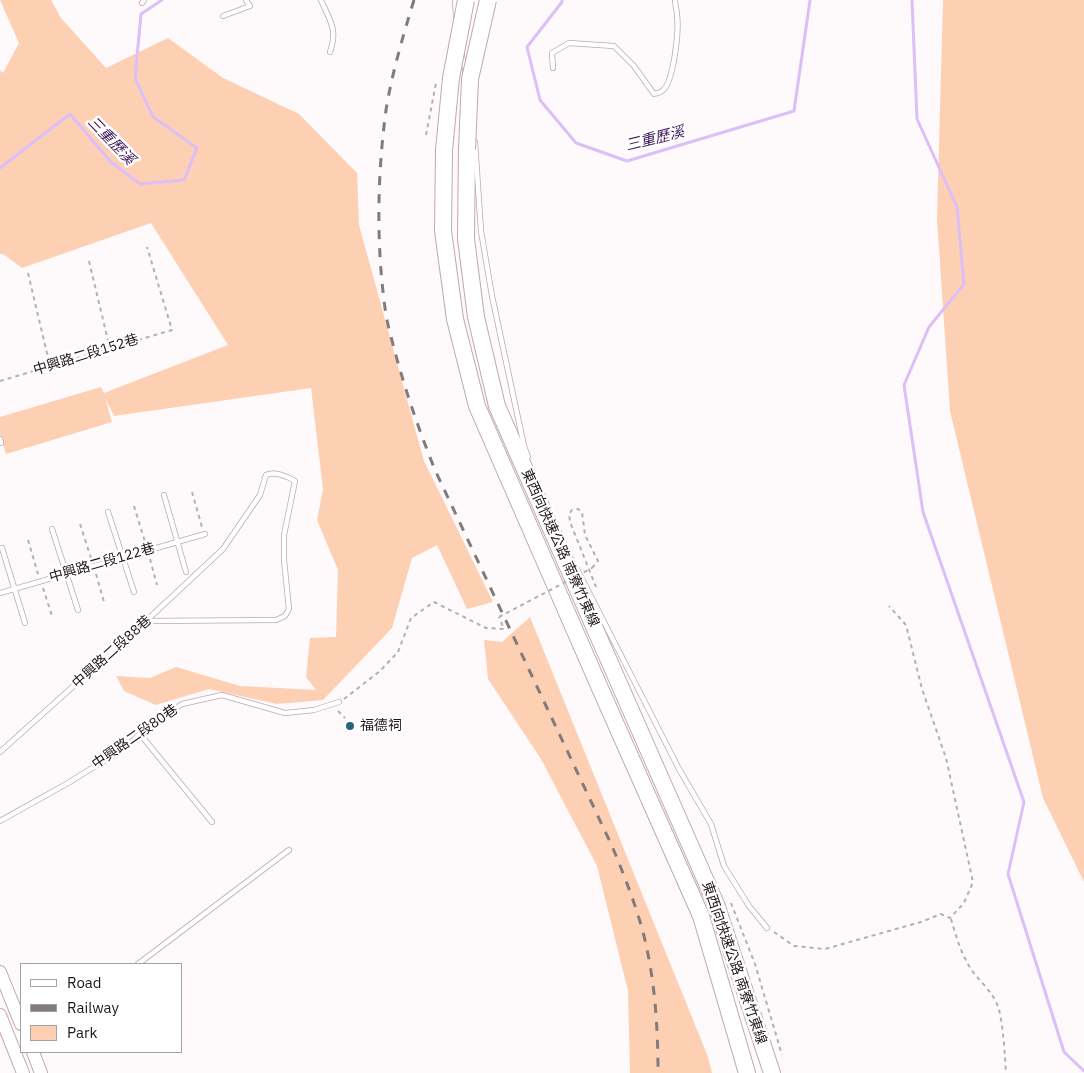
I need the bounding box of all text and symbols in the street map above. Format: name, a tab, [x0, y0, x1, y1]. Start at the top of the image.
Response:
water label: 三重歷溪	[84, 113, 138, 169]
water label: 三重歷溪	[624, 123, 686, 155]
street label: 中興路二段152巷	[31, 331, 141, 379]
street label: 東西向快速公路 南寮竹東線	[517, 466, 603, 630]
street label: 中興路二段122巷	[47, 540, 157, 586]
street label: 中興路二段88巷	[69, 612, 155, 692]
street label: 中興路二段80巷	[89, 701, 181, 773]
place label: 福德祠	[360, 718, 402, 734]
marker: 福德祠	[344, 720, 356, 732]
street label: 東西向快速公路 南寮竹東線	[698, 879, 770, 1047]
legend	[20, 963, 182, 1053]
text: Road	[67, 973, 102, 992]
text: Railway	[67, 998, 119, 1017]
text: Park	[67, 1023, 97, 1042]

